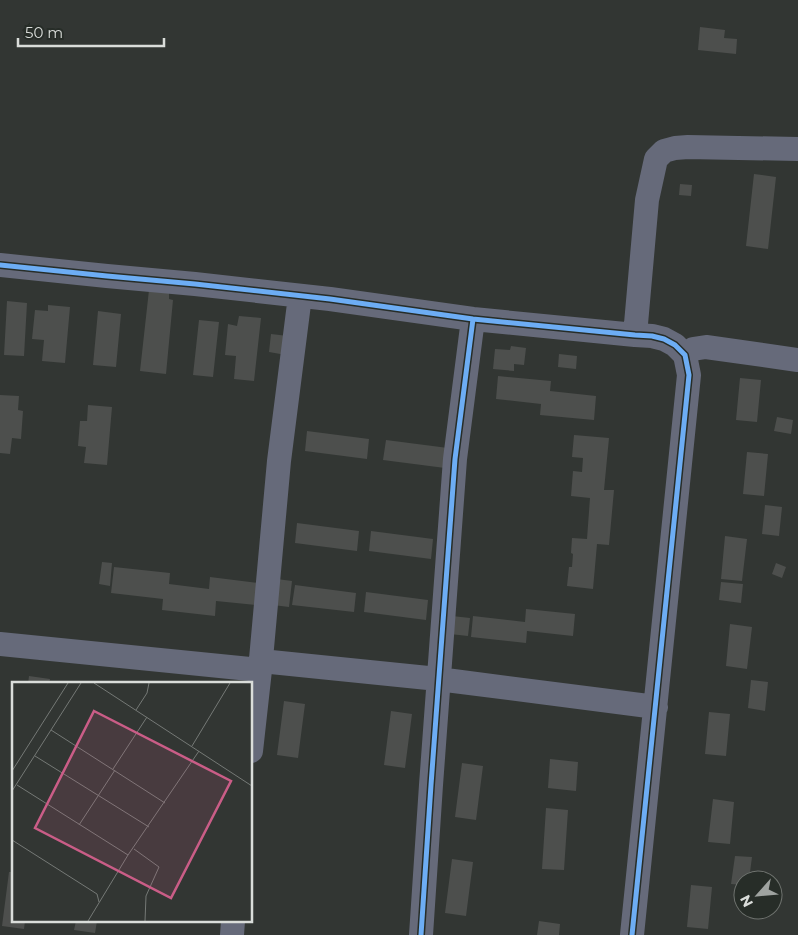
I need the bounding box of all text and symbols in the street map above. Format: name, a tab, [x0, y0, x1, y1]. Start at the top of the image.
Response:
scale bar	[18, 15, 164, 47]
text: 50 m	[25, 23, 63, 42]
inset map	[12, 682, 252, 922]
north arrow	[733, 870, 783, 920]
text: N	[736, 892, 757, 910]

